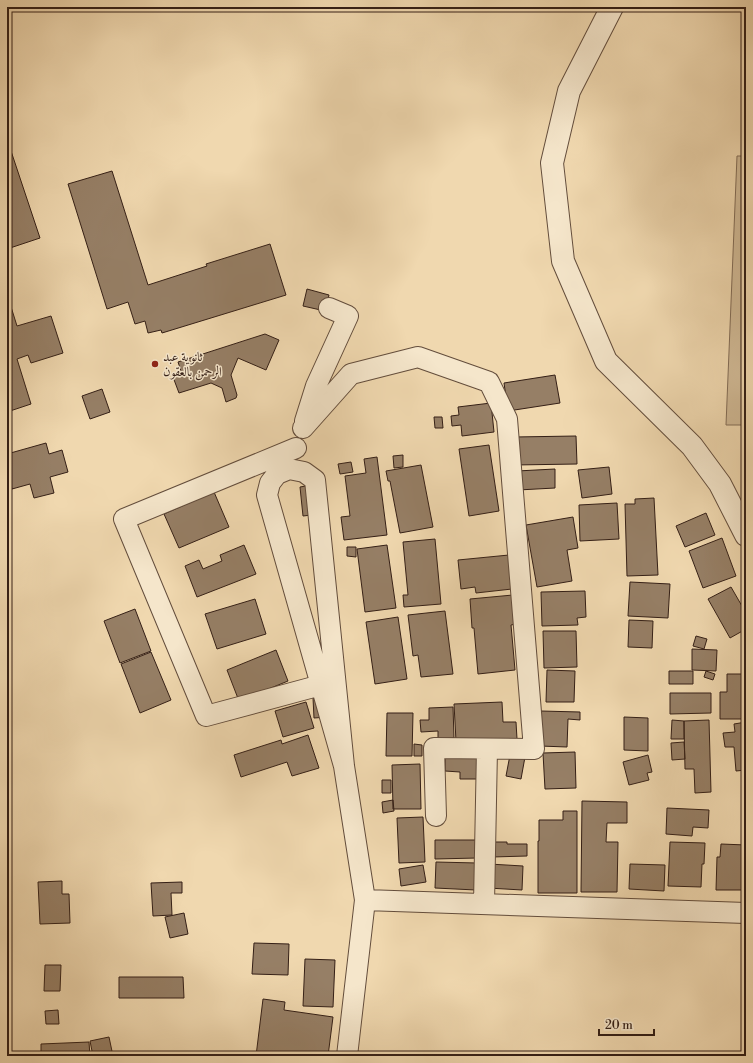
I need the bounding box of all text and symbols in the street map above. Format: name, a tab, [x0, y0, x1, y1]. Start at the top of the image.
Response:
place label: ثانوية عبد الرحمن بالعقون	[163, 349, 222, 381]
marker: ثانوية عبد الرحمن بالعقون	[150, 359, 160, 369]
scale bar	[599, 1011, 654, 1037]
text: 20 m	[605, 1018, 633, 1033]

